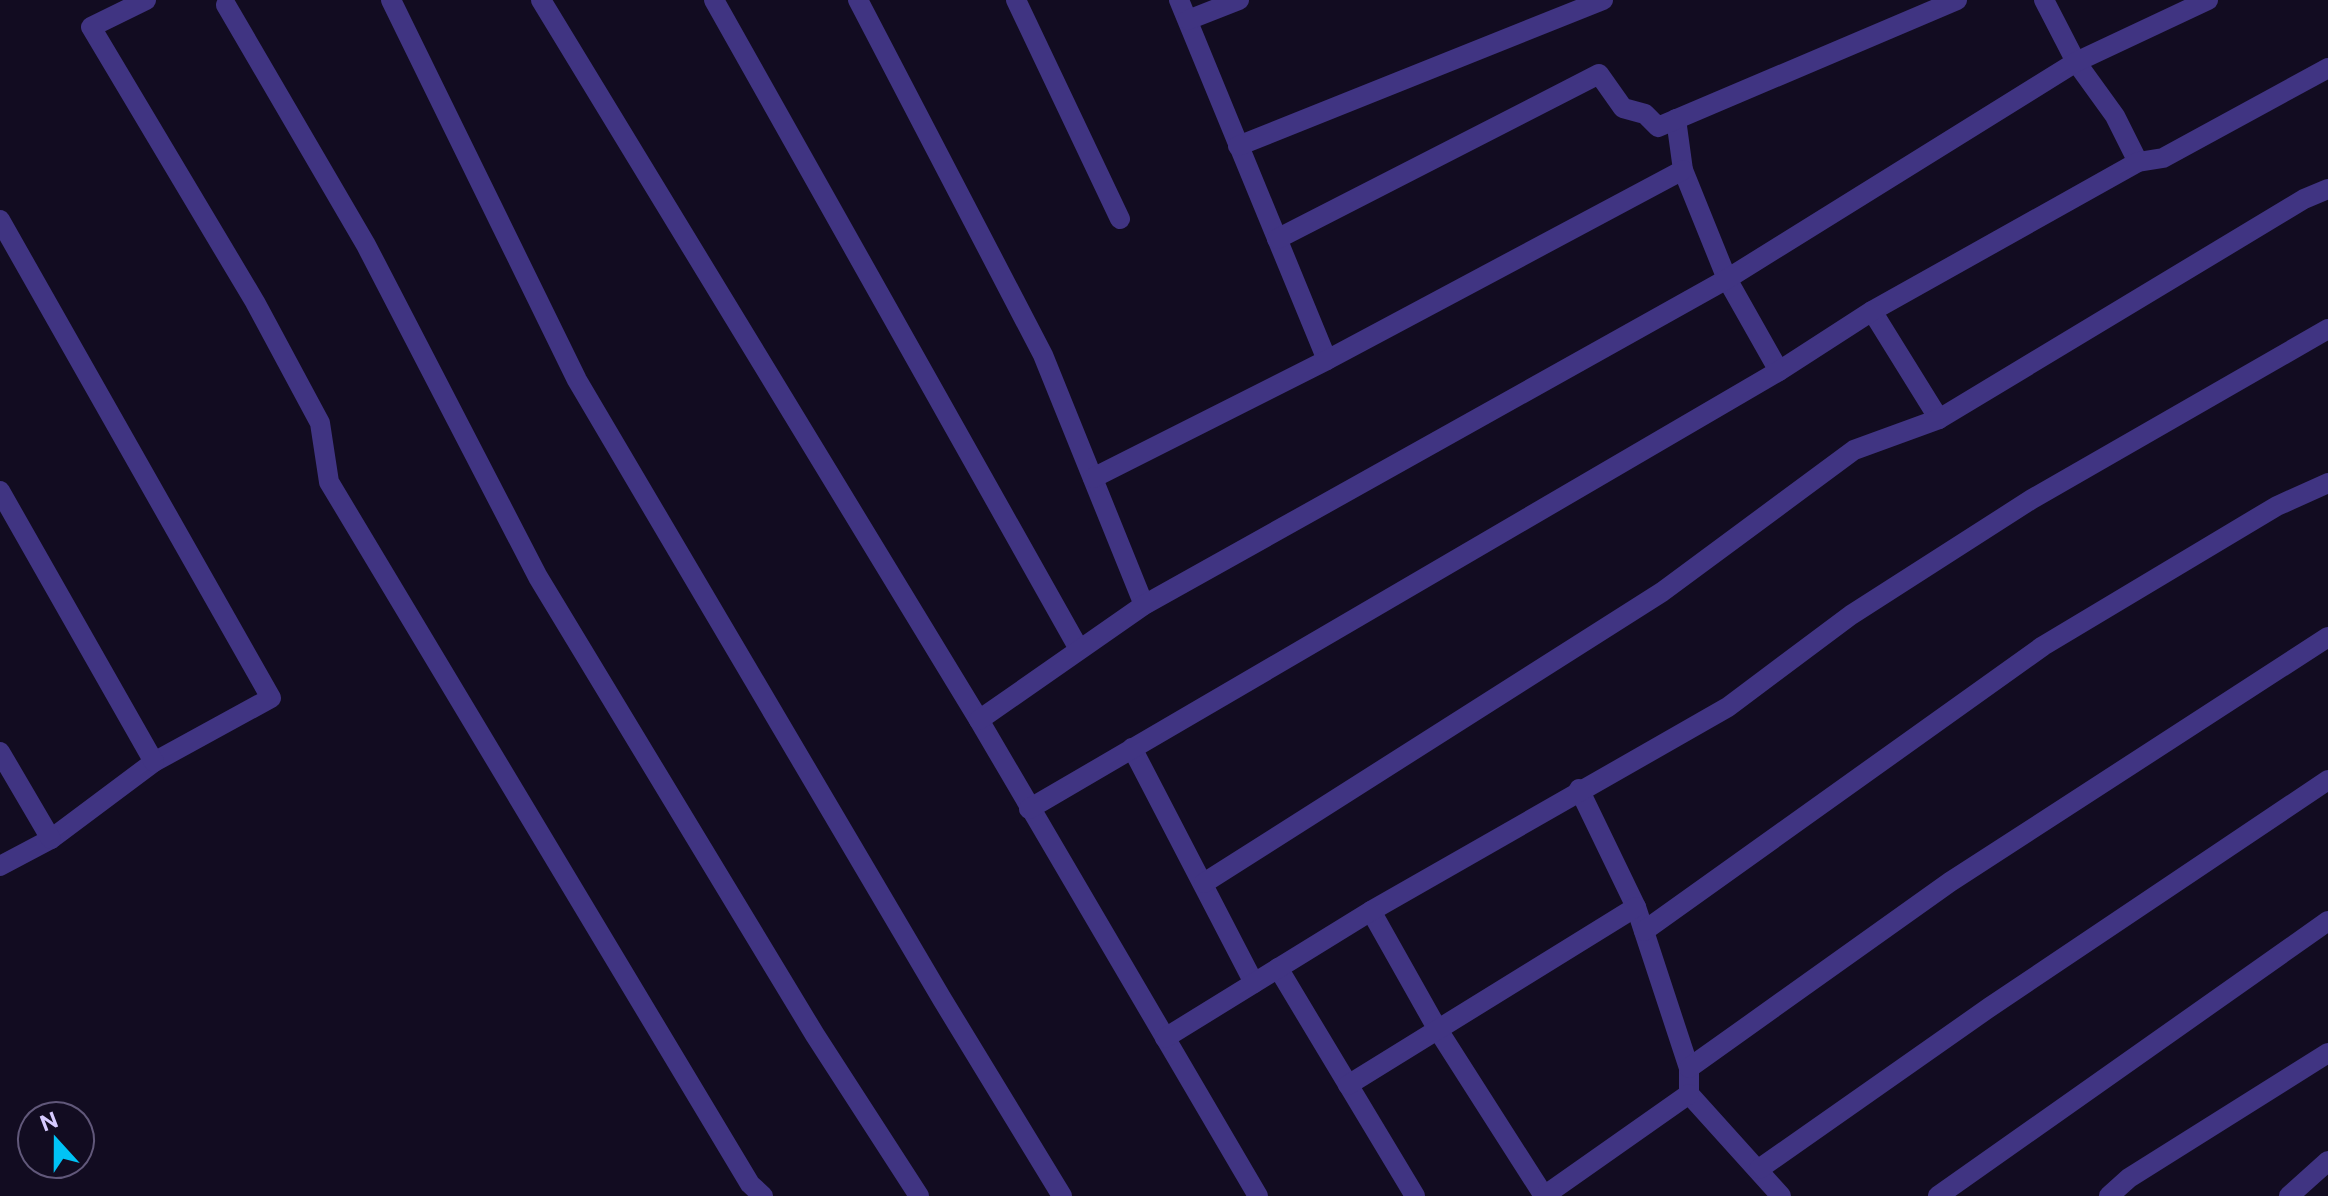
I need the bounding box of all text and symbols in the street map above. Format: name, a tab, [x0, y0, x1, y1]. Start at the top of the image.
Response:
north arrow	[16, 1100, 96, 1180]
text: N	[36, 1106, 62, 1137]

